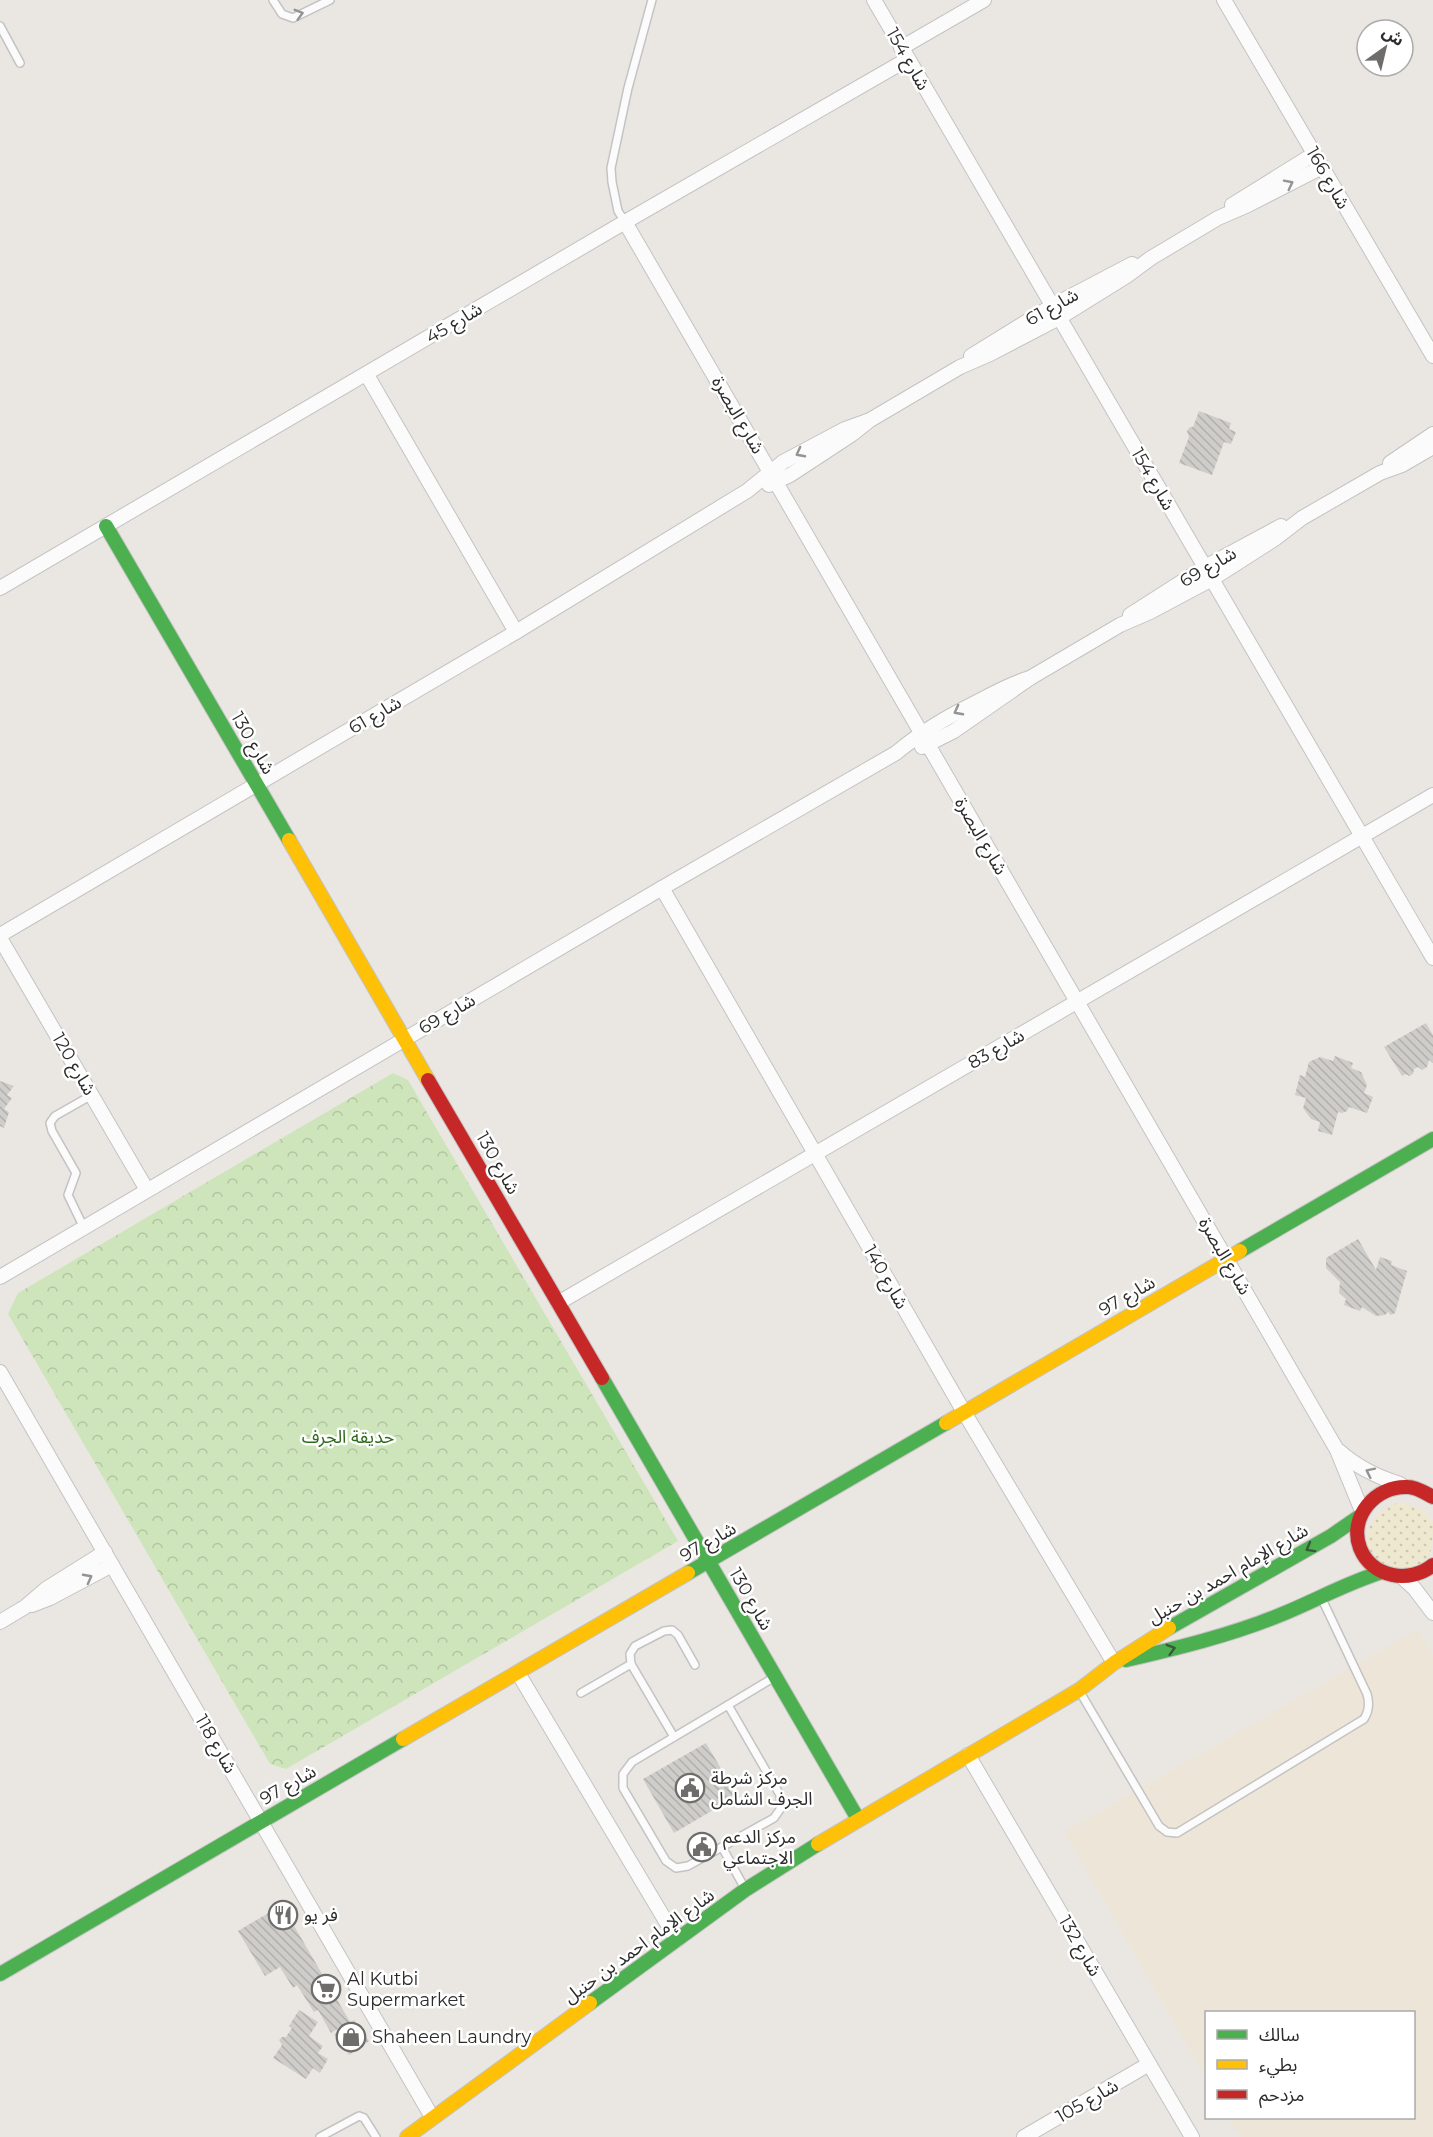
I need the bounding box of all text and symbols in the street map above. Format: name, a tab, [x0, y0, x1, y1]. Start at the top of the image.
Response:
one-way arrow	[293, 9, 303, 22]
north arrow	[1355, 18, 1415, 78]
text: ش	[1379, 22, 1408, 50]
street label: شارع 154	[879, 24, 935, 96]
street label: شارع 166	[1299, 143, 1355, 215]
one-way arrow	[1283, 180, 1293, 191]
street label: شارع 61	[1022, 283, 1084, 333]
street label: شارع 45	[422, 298, 488, 351]
street label: شارع البصرة	[704, 372, 769, 459]
street label: شارع 154	[1124, 444, 1180, 516]
one-way arrow	[796, 446, 807, 457]
street label: شارع 69	[1176, 542, 1242, 595]
street label: شارع 61	[345, 691, 407, 741]
one-way arrow	[954, 704, 965, 716]
street label: شارع 130	[224, 708, 280, 780]
street label: شارع البصرة	[947, 793, 1012, 880]
street label: شارع 69	[415, 989, 481, 1042]
street label: شارع 83	[964, 1024, 1030, 1076]
street label: شارع 120	[45, 1029, 101, 1101]
street label: شارع 130	[469, 1128, 525, 1200]
street label: شارع البصرة	[1191, 1213, 1256, 1300]
street label: شارع 140	[856, 1241, 913, 1314]
street label: شارع 97	[1095, 1271, 1161, 1323]
park label: حديقة الجرف	[302, 1426, 394, 1448]
one-way arrow	[1366, 1468, 1377, 1480]
street label: شارع 97	[676, 1517, 742, 1569]
street label: شارع الإمام احمد بن حنبل	[1144, 1519, 1313, 1631]
one-way arrow	[1306, 1541, 1317, 1552]
street label: شارع 130	[722, 1564, 778, 1636]
one-way arrow	[82, 1574, 92, 1585]
one-way arrow	[1165, 1644, 1176, 1656]
street label: شارع 118	[188, 1711, 242, 1779]
street label: شارع 97	[256, 1760, 322, 1812]
place label: مركز شرطة الجرف الشامل	[711, 1767, 813, 1810]
public building icon: مركز شرطة الجرف الشامل	[674, 1772, 706, 1804]
place label: مركز الدعم الاجتماعي	[723, 1826, 796, 1871]
public building icon: مركز الدعم الاجتماعي	[686, 1831, 718, 1863]
street label: شارع الإمام احمد بن حنبل	[559, 1884, 720, 2011]
restaurant icon: فر يو	[267, 1899, 299, 1931]
place label: فر يو	[304, 1904, 338, 1926]
street label: شارع 132	[1051, 1912, 1106, 1982]
place label: Al Kutbi Supermarket	[347, 1968, 466, 2011]
supermarket icon: Al Kutbi Supermarket	[310, 1973, 342, 2005]
legend	[1205, 2011, 1415, 2119]
shop icon: Shaheen Laundry	[335, 2021, 367, 2053]
text: سالك	[1259, 2024, 1300, 2046]
place label: Shaheen Laundry	[372, 2026, 531, 2048]
text: بطيء	[1259, 2054, 1297, 2078]
street label: شارع 105	[1052, 2074, 1124, 2130]
text: مزدحم	[1259, 2084, 1304, 2108]

